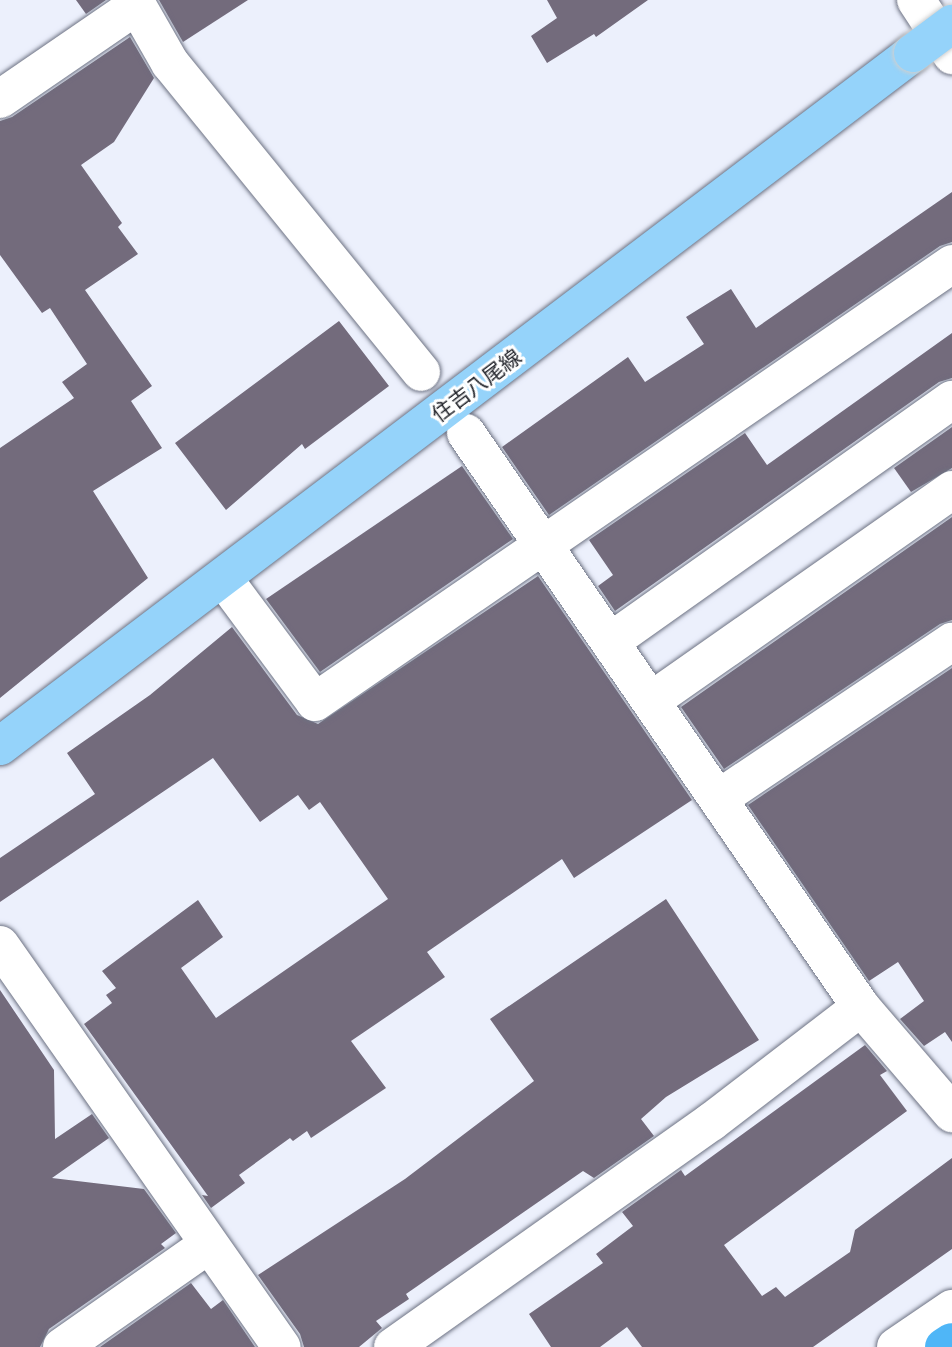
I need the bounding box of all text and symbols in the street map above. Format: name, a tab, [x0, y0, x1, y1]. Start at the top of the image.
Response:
street label: 住吉八尾線	[426, 343, 526, 427]

